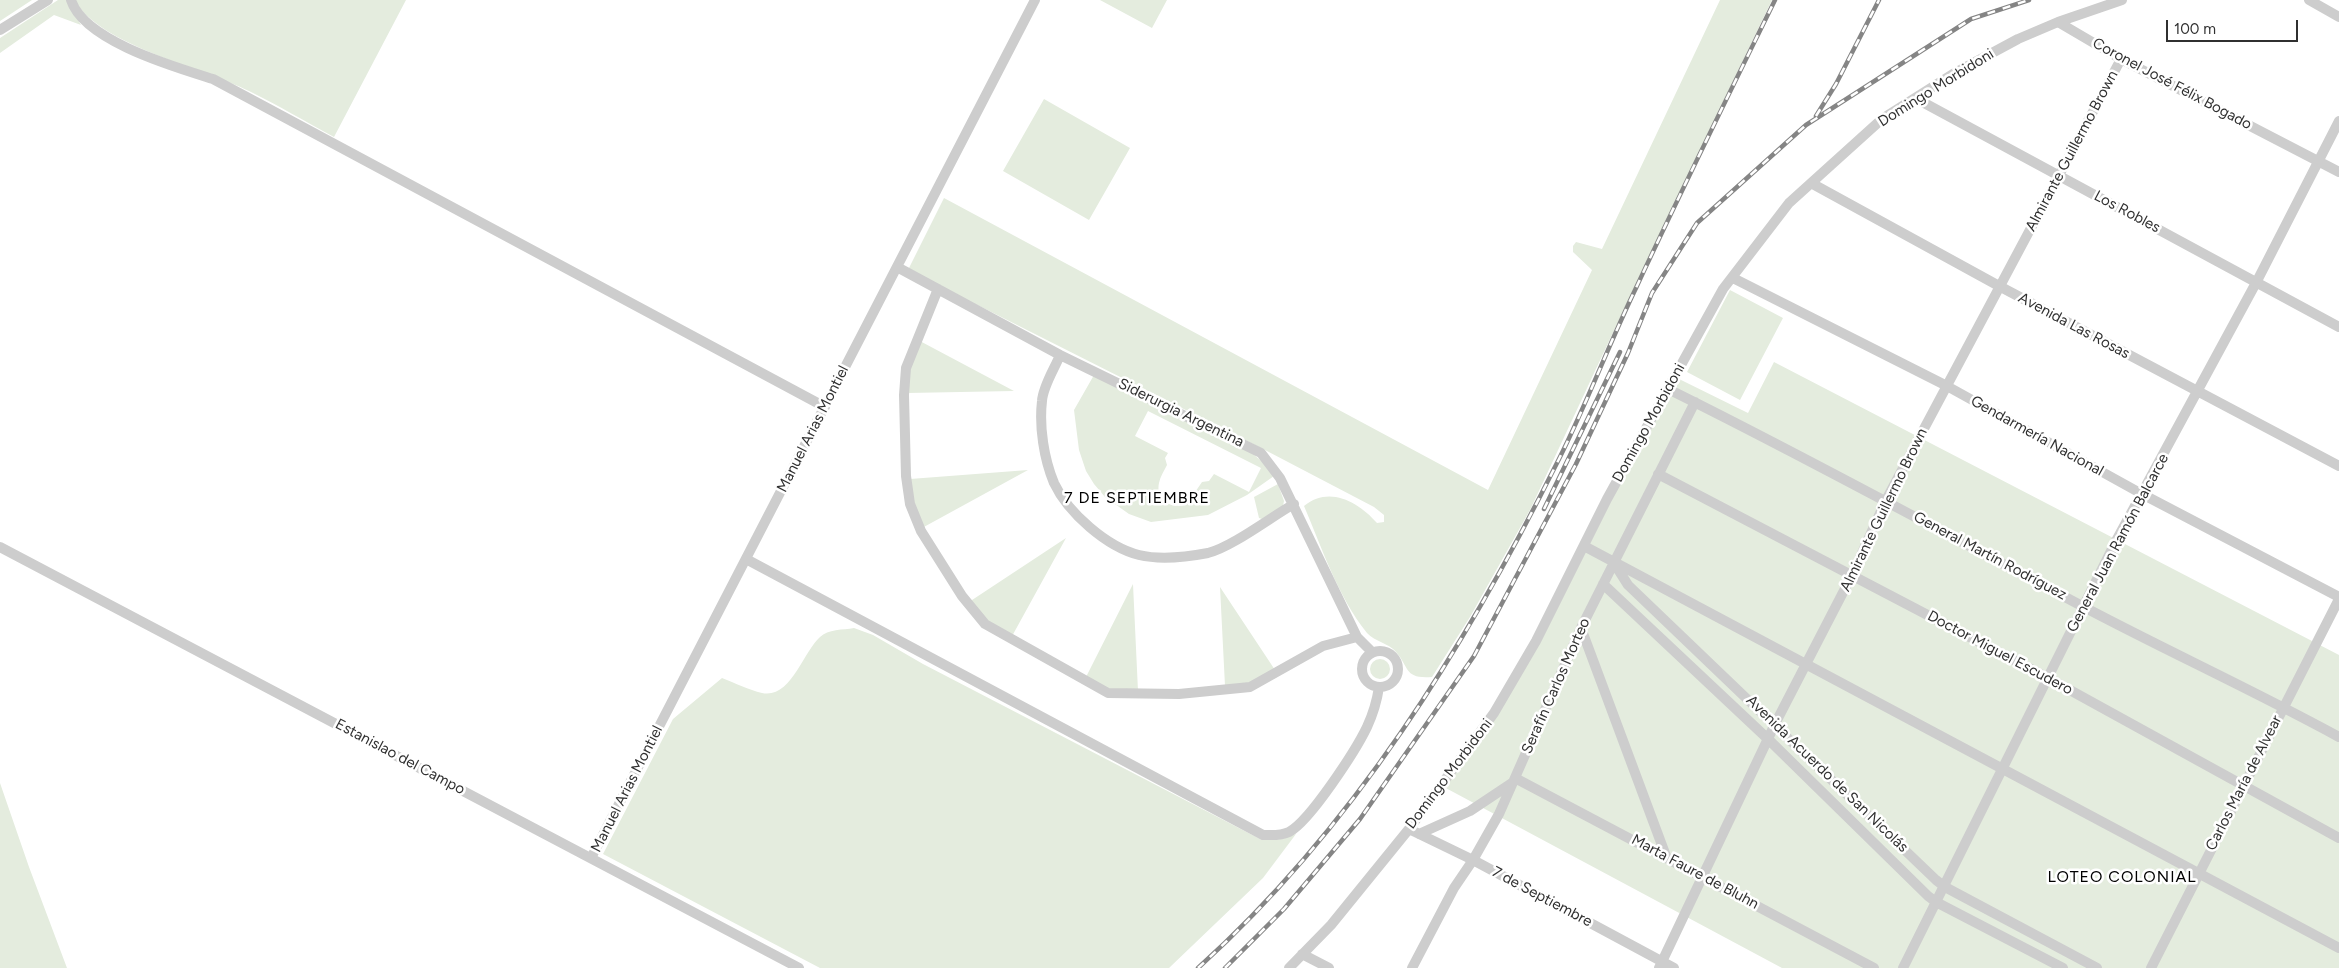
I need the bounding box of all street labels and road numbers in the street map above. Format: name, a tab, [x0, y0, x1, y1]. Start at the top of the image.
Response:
street label: Coronel José Félix Bogado	[2089, 34, 2255, 134]
street label: Domingo Morbidoni	[1875, 45, 1997, 131]
street label: Almirante Guillermo Brown	[2022, 68, 2122, 234]
street label: Los Robles	[2091, 187, 2163, 237]
street label: Avenida Las Rosas	[2015, 289, 2133, 363]
street label: Domingo Morbidoni	[1609, 361, 1689, 485]
street label: Manuel Arias Montiel	[773, 363, 853, 495]
street label: Siderurgia Argentina	[1115, 375, 1247, 451]
street label: Gendarmería Nacional	[1967, 392, 2107, 480]
street label: Almirante Guillermo Brown	[1837, 425, 1931, 595]
street label: General Juan Ramón Balcarce	[2063, 451, 2173, 635]
street label: General Martín Rodríguez	[1910, 508, 2070, 604]
street label: Doctor Miguel Escudero	[1924, 607, 2076, 699]
street label: Serafín Carlos Morteo	[1518, 615, 1594, 757]
street label: Avenida Acuerdo de San Nicolás	[1742, 692, 1912, 856]
street label: Carlos María de Alvear	[2202, 712, 2286, 854]
street label: Estanislao del Campo	[332, 715, 468, 799]
street label: Domingo Morbidoni	[1402, 716, 1496, 832]
street label: Manuel Arias Montiel	[587, 723, 667, 855]
street label: Marta Faure de Bluhn	[1628, 831, 1762, 913]
street label: 7 de Septiembre	[1489, 863, 1595, 931]

